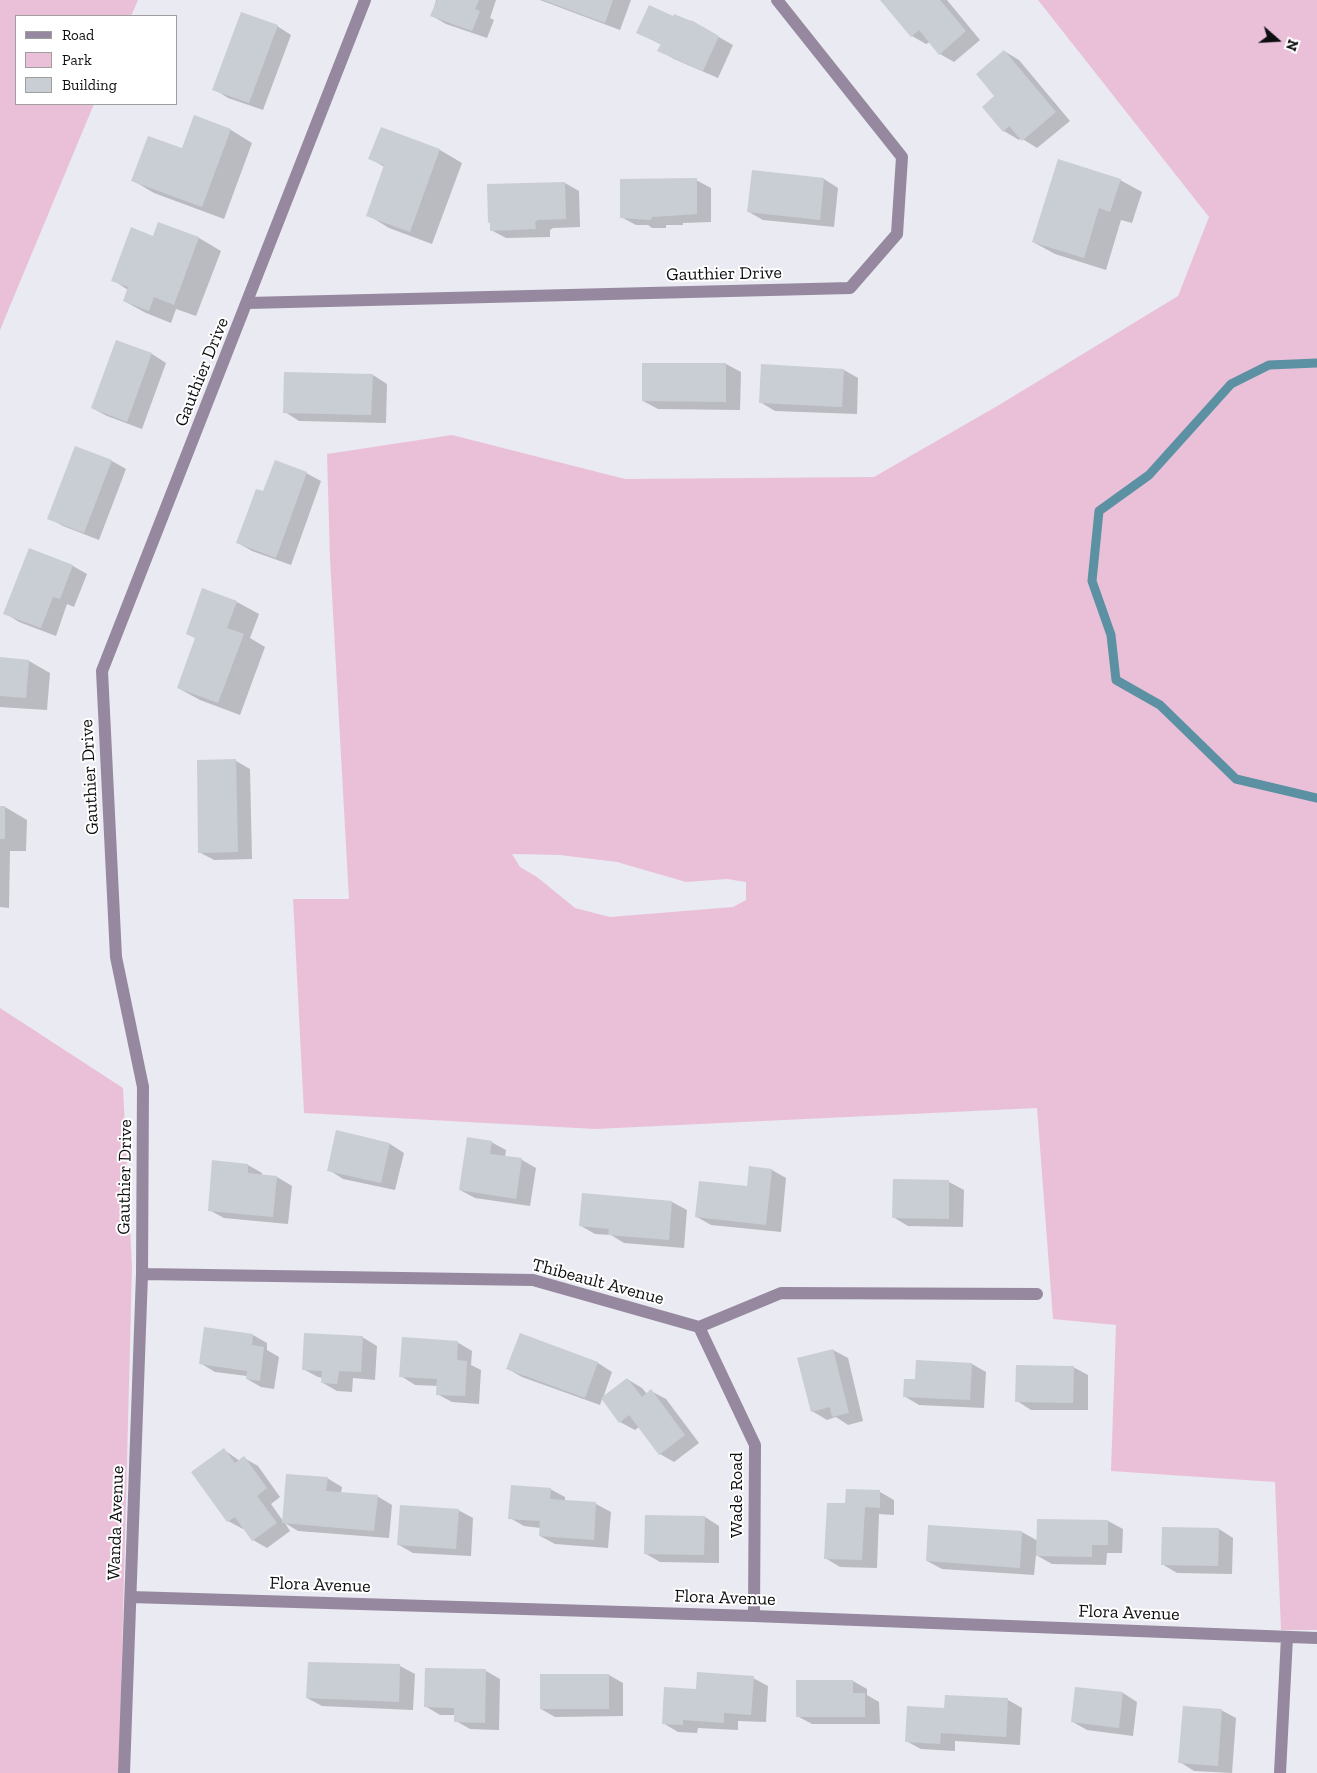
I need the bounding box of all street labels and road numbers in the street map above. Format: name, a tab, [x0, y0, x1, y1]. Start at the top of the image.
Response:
street label: Gauthier Drive	[666, 262, 782, 286]
street label: Gauthier Drive	[170, 314, 234, 430]
street label: Gauthier Drive	[76, 719, 104, 835]
street label: Gauthier Drive	[113, 1119, 137, 1235]
street label: Thibeault Avenue	[530, 1254, 666, 1310]
street label: Wade Road	[726, 1452, 748, 1538]
street label: Wanda Avenue	[103, 1465, 129, 1581]
street label: Flora Avenue	[269, 1572, 371, 1598]
street label: Flora Avenue	[674, 1585, 776, 1611]
street label: Flora Avenue	[1078, 1600, 1180, 1626]

